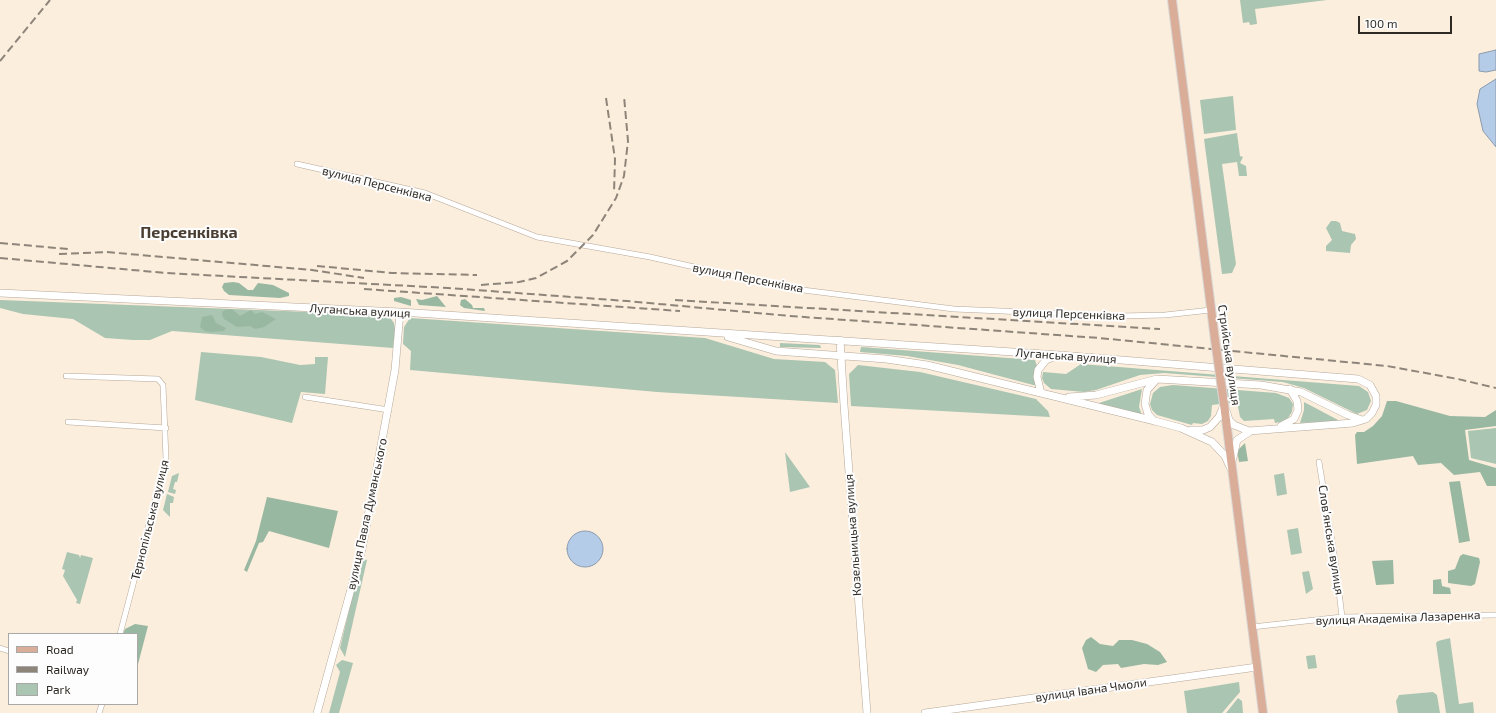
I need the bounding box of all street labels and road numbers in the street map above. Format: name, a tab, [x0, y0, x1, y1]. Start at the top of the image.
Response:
street label: вулиця Персенківка	[321, 163, 433, 205]
street label: вулиця Персенківка	[691, 260, 805, 296]
street label: Луганська вулиця	[309, 301, 411, 321]
street label: Стрийська вулиця	[1215, 304, 1243, 406]
street label: вулиця Персенківка	[1012, 305, 1126, 323]
street label: Луганська вулиця	[1015, 345, 1117, 367]
street label: вулиця Павла Думанського	[344, 437, 390, 591]
street label: Тернопільська вулиця	[128, 458, 172, 582]
street label: Козельницька вулиця	[842, 473, 864, 597]
street label: Словʼянська вулиця	[1315, 484, 1347, 596]
street label: вулиця Академіка Лазаренка	[1315, 608, 1481, 628]
street label: вулиця Івана Чмоли	[1034, 675, 1148, 705]

